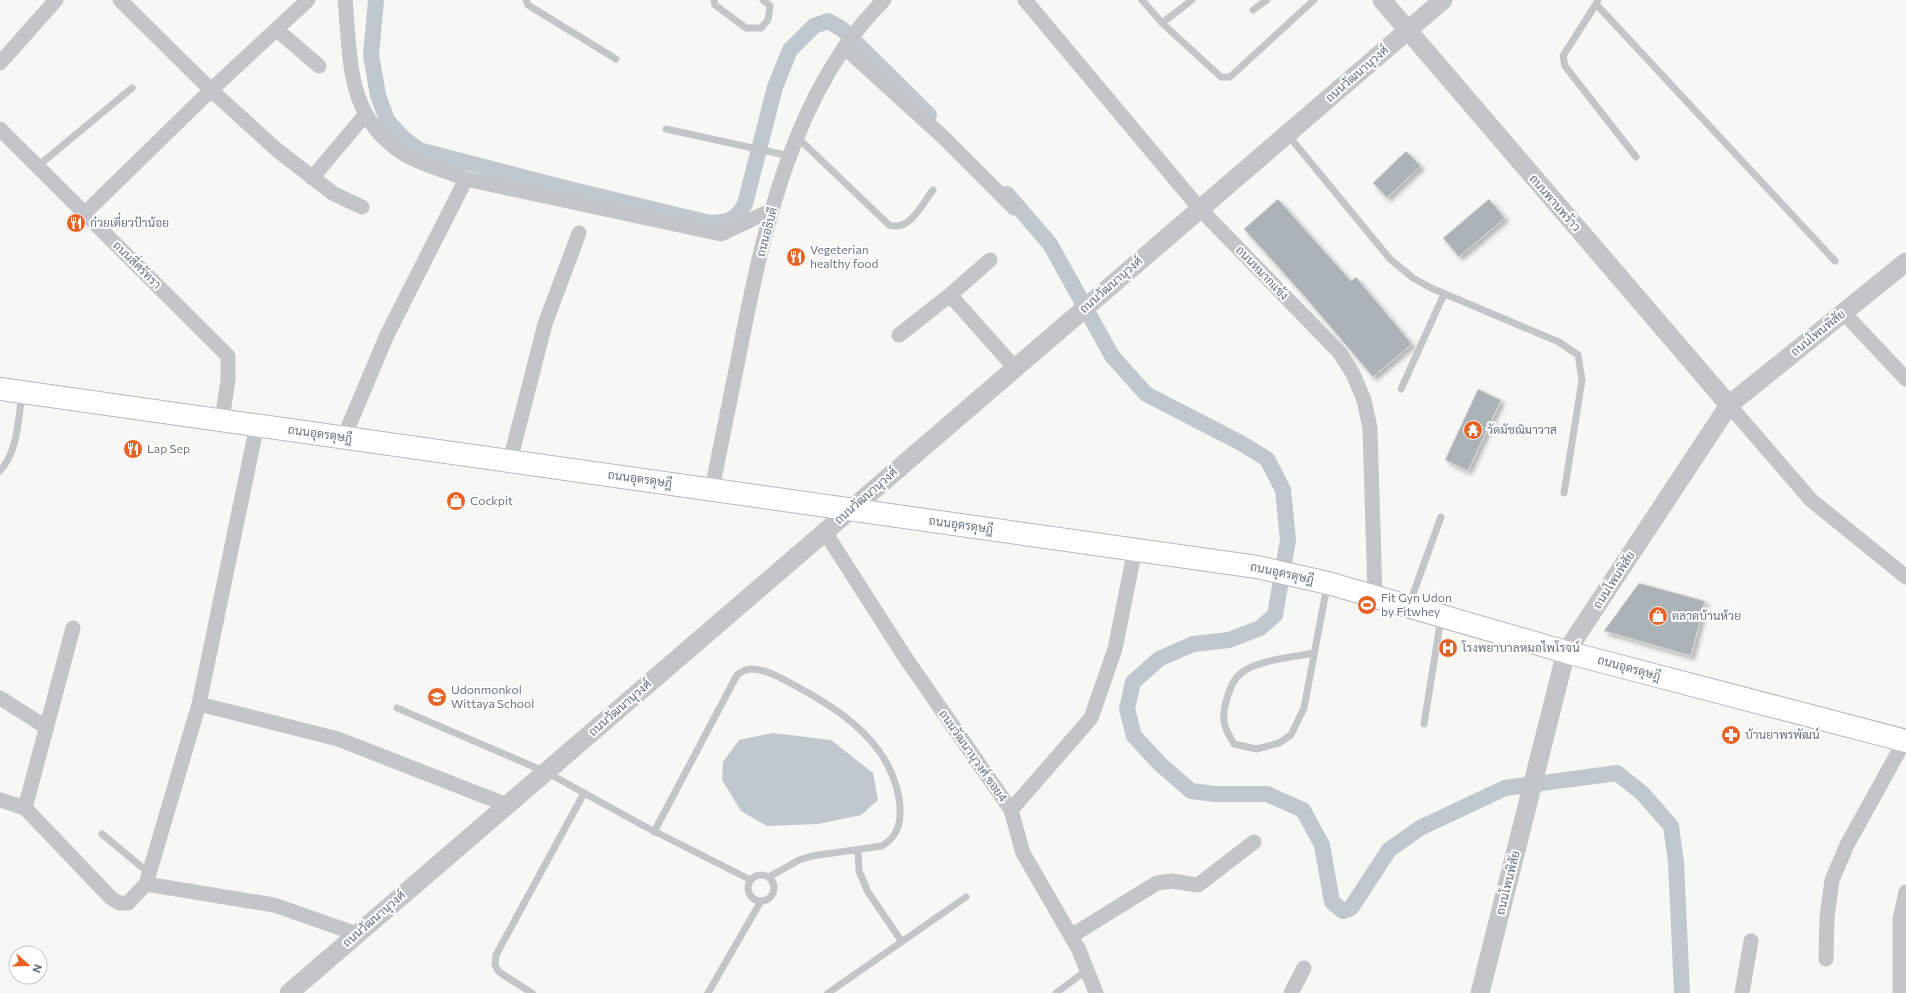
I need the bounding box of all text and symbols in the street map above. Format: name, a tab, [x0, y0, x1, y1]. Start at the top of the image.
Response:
street label: ถนนวัฒนานุวงศ์	[1322, 42, 1392, 106]
street label: ถนนพานพร้าว	[1527, 171, 1584, 234]
street label: ถนนอธิบดี	[753, 205, 779, 258]
restaurant icon: ก๋วยเตี๋ยวป้าน้อย	[65, 212, 87, 234]
place label: ก๋วยเตี๋ยวป้าน้อย	[90, 212, 169, 229]
street label: ถนนสี่ศรัทรา	[111, 235, 167, 291]
place label: Vegeterian healthy food	[810, 242, 878, 270]
street label: ถนนหมากแข้ง	[1234, 242, 1292, 302]
restaurant icon: Vegeterian healthy food	[785, 246, 807, 268]
street label: ถนนวัฒนานุวงศ์	[1076, 253, 1146, 317]
street label: ถนนโพนพิสัย	[1787, 306, 1847, 358]
temple icon: วัดมัชฌิมาวาส	[1462, 419, 1484, 441]
street label: ถนนอุดรดุษฎี	[287, 422, 353, 447]
place label: วัดมัชฌิมาวาส	[1487, 422, 1557, 436]
restaurant icon: Lap Sep	[122, 438, 144, 460]
place label: Lap Sep	[147, 441, 190, 455]
street label: ถนนวัฒนานุวงศ์	[831, 464, 901, 528]
street label: ถนนอุดรดุษฎี	[607, 467, 673, 492]
shop icon: Cockpit	[445, 490, 467, 512]
place label: Cockpit	[470, 493, 513, 507]
street label: ถนนอุดรดุษฎี	[928, 513, 994, 538]
street label: ถนนโพนพิสัย	[1589, 548, 1637, 611]
street label: ถนนอุดรดุษฎี	[1248, 558, 1315, 589]
place label: Fit Gyn Udon by Fitwhey	[1381, 590, 1452, 618]
sports icon: Fit Gyn Udon by Fitwhey	[1356, 594, 1378, 616]
shop icon: ตลาดบ้านห้วย	[1647, 605, 1669, 627]
place label: ตลาดบ้านห้วย	[1672, 608, 1741, 622]
hospital icon: โรงพยาบาลหมอไพโรจน์	[1437, 637, 1459, 659]
place label: โรงพยาบาลหมอไพโรจน์	[1461, 640, 1580, 654]
street label: ถนนอุดรดุษฎี	[1595, 652, 1662, 685]
street label: ถนนวัฒนานุวงศ์	[585, 676, 655, 740]
place label: Udonmonkol Wittaya School	[451, 682, 534, 710]
school or university icon: Udonmonkol Wittaya School	[426, 686, 448, 708]
street label: ถนนวัฒนานุวงศ์ ซอย4	[934, 707, 1011, 806]
pharmacy icon: บ้านยาพรพัฒน์	[1720, 724, 1742, 746]
place label: บ้านยาพรพัฒน์	[1745, 727, 1820, 741]
street label: ถนนโพนพิสัย	[1492, 849, 1522, 916]
street label: ถนนวัฒนานุวงศ์	[339, 887, 409, 951]
north arrow	[8, 945, 48, 985]
text: N	[30, 962, 45, 975]

